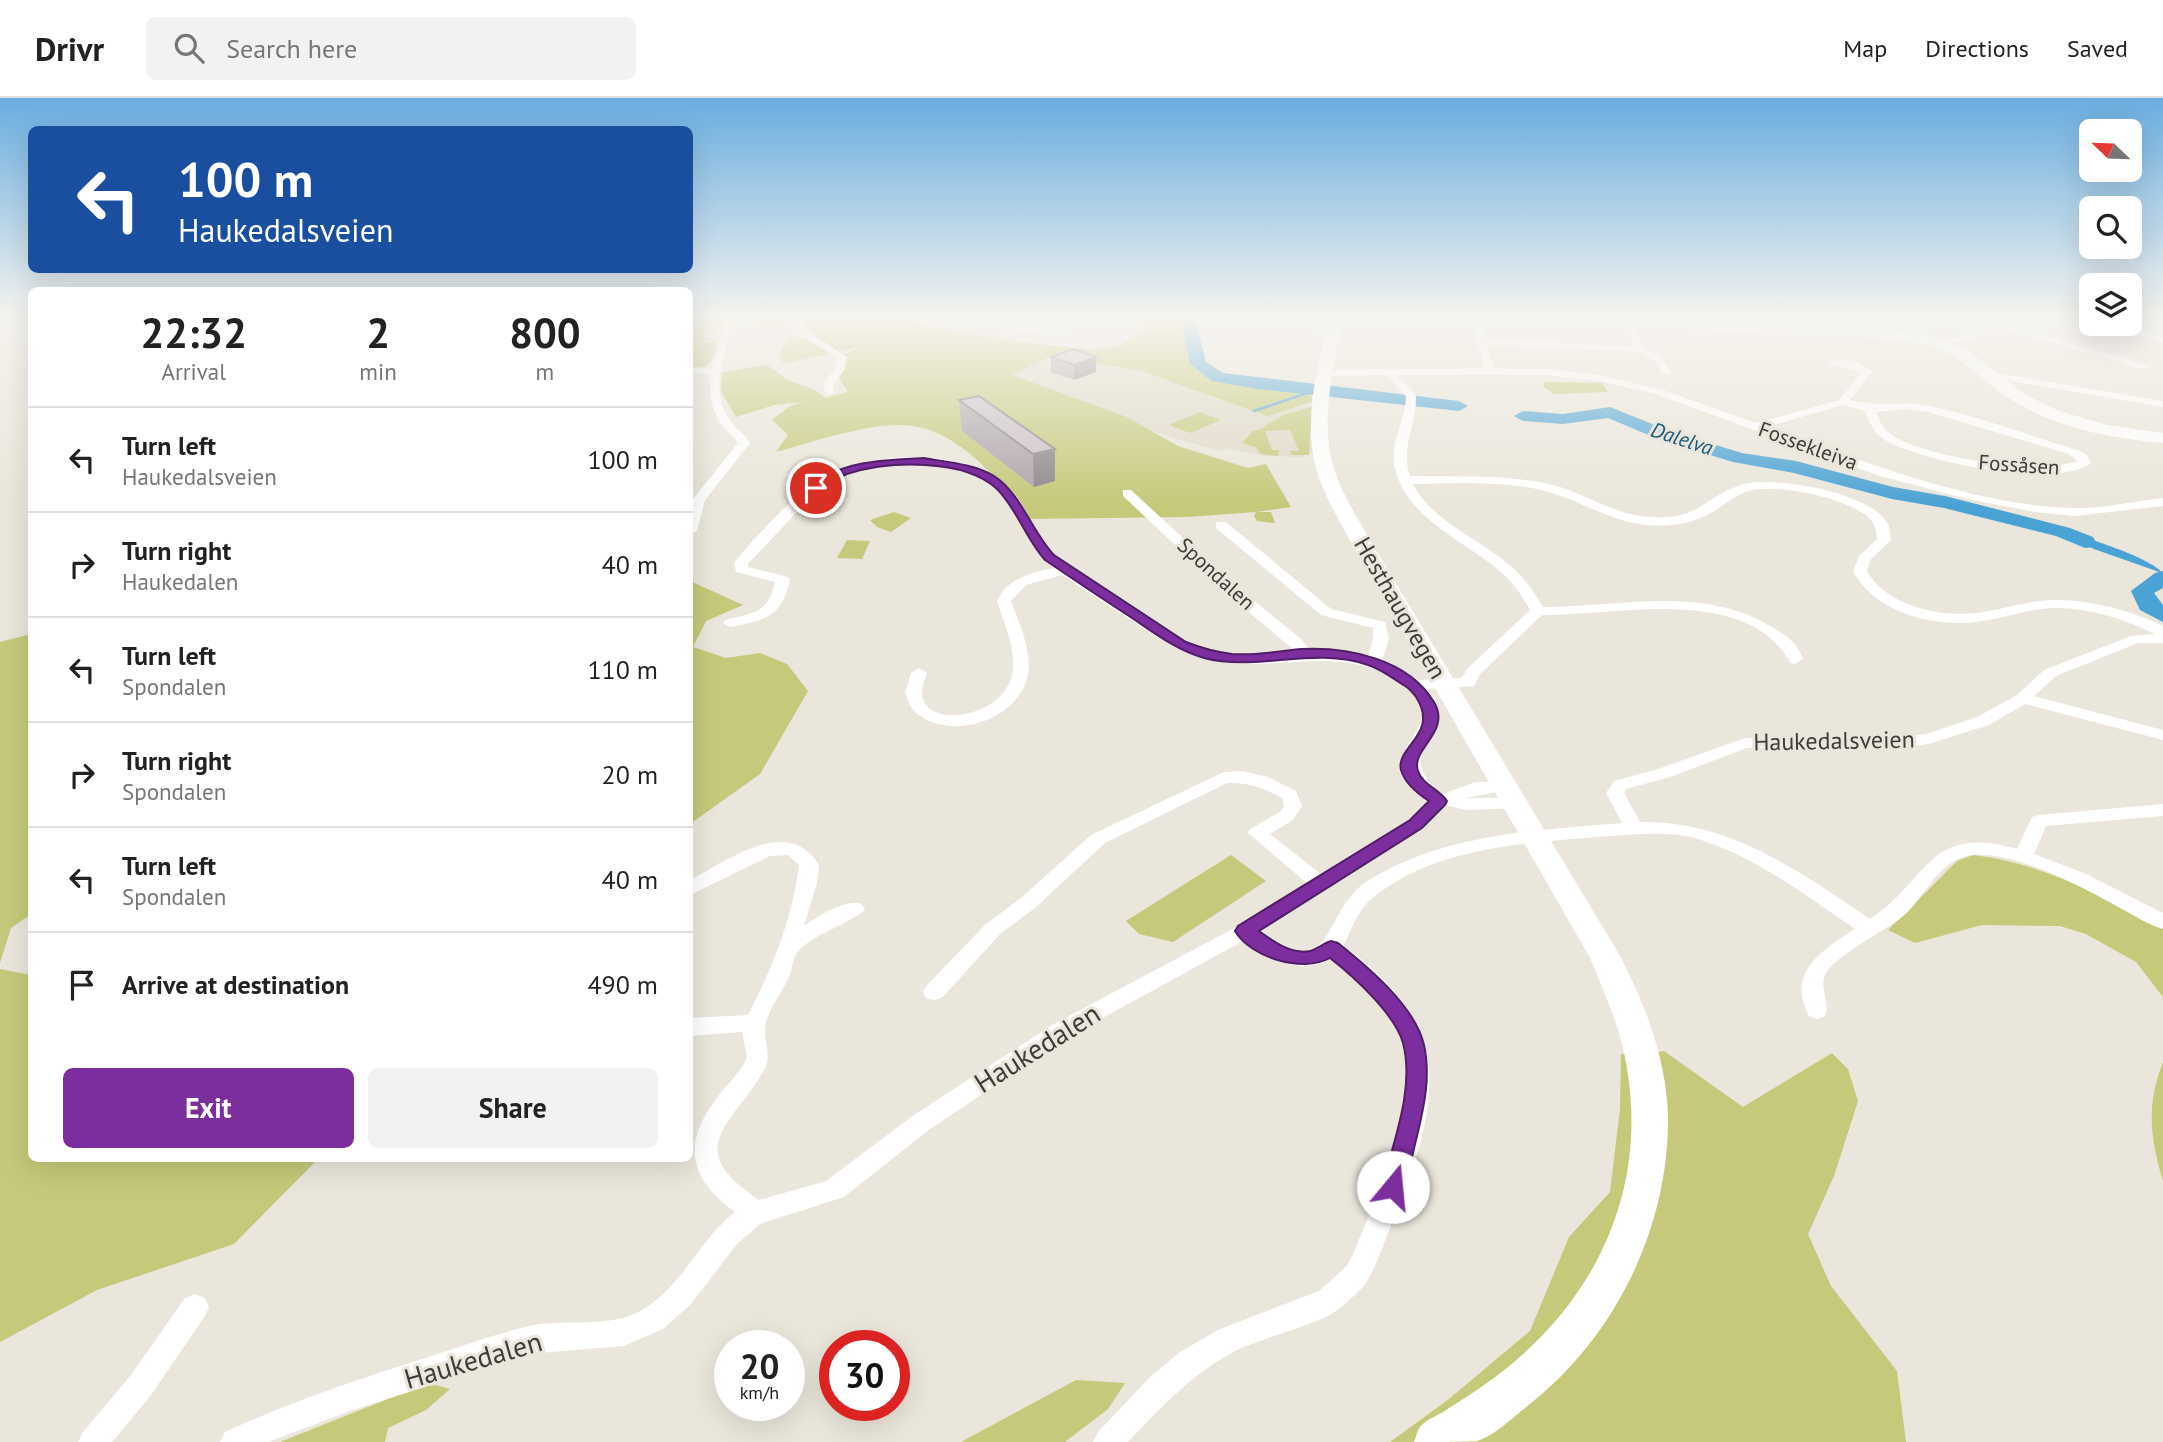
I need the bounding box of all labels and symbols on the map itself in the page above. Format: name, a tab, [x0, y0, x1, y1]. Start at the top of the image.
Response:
north arrow	[2079, 119, 2142, 182]
street label: Fossekleiva	[1755, 415, 1861, 476]
water label: Dalelva	[1648, 416, 1717, 461]
street label: Fossåsen	[1978, 448, 2060, 481]
pin	[786, 458, 846, 518]
street label: Hesthaugvegen	[1347, 531, 1454, 684]
street label: Spondalen	[1172, 532, 1261, 616]
street label: Haukedalsveien	[1753, 724, 1915, 757]
street label: Haukedalen	[967, 994, 1107, 1101]
position arrow	[1356, 1150, 1430, 1224]
street label: Haukedalen	[400, 1322, 546, 1397]
speed limit sign: 30	[819, 1330, 910, 1421]

